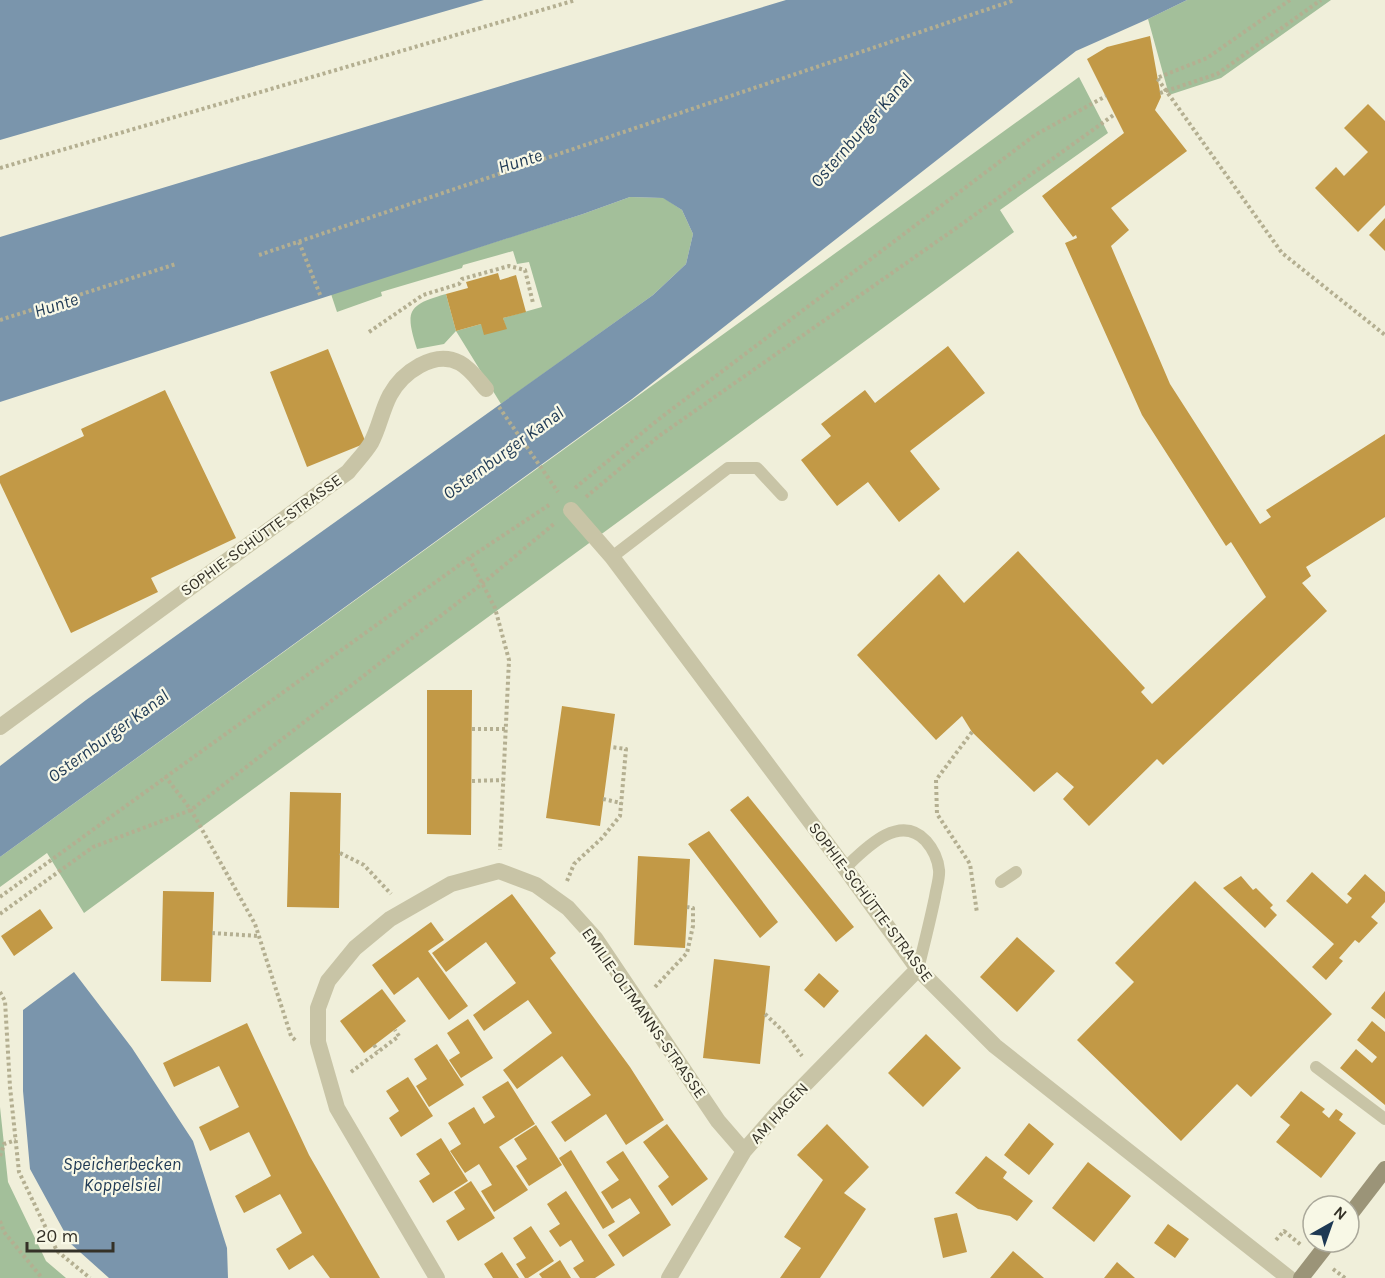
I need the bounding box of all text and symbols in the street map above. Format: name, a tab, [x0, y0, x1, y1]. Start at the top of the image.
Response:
water label: Osternburger Kanal	[805, 68, 917, 192]
water label: Hunte	[495, 144, 545, 178]
water label: Hunte	[31, 288, 81, 322]
water label: Osternburger Kanal	[438, 401, 568, 504]
street label: SOPHIE-SCHÜTTE-STRASSE	[177, 470, 345, 600]
water label: Osternburger Kanal	[43, 684, 173, 787]
street label: SOPHIE-SCHÜTTE-STRASSE	[805, 818, 937, 986]
street label: EMILIE-OLTMANNS-STRASSE	[578, 924, 710, 1102]
street label: AM HAGEN	[746, 1078, 812, 1148]
water label: Speicherbecken Koppelsiel	[63, 1153, 181, 1196]
north arrow	[1301, 1194, 1361, 1254]
text: N	[1330, 1202, 1351, 1224]
scale bar	[27, 1215, 112, 1253]
text: 20 m	[36, 1225, 78, 1247]

